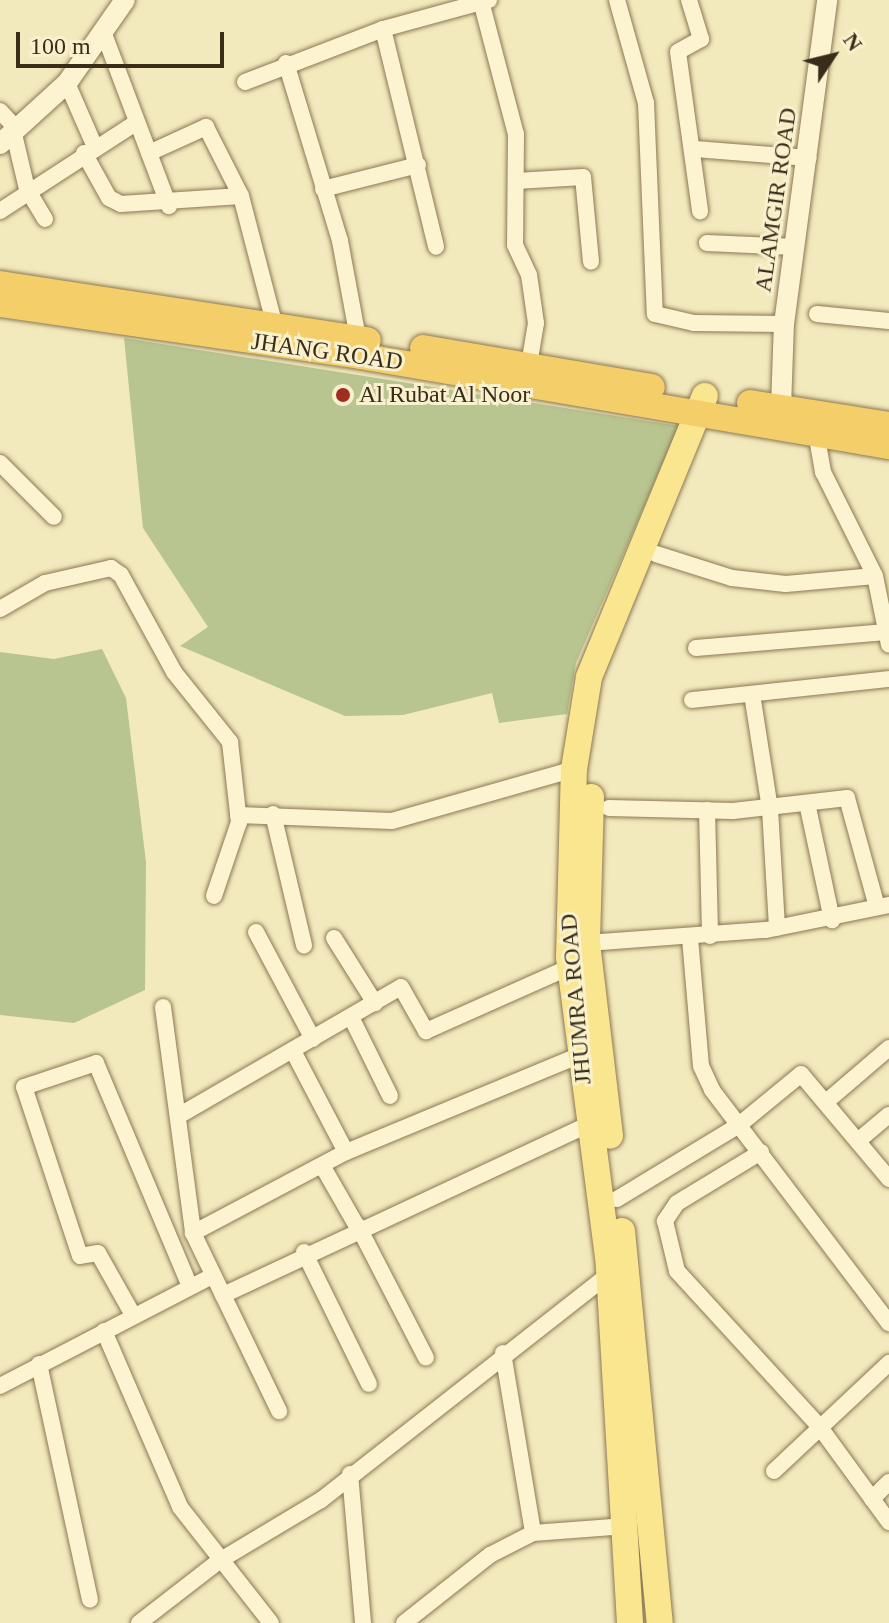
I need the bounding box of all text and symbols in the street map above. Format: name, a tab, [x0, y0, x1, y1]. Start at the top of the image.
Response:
scale bar	[20, 16, 228, 66]
north arrow	[793, 16, 873, 96]
text: N	[838, 28, 868, 56]
text: 100 m	[30, 33, 91, 59]
street label: ALAMGIR ROAD	[751, 118, 801, 282]
street label: JHANG ROAD	[259, 328, 395, 376]
place label: Al Rubat Al Noor	[359, 381, 525, 409]
marker: Al Rubat Al Noor	[334, 386, 352, 404]
street label: JHUMRA ROAD	[555, 922, 597, 1076]

